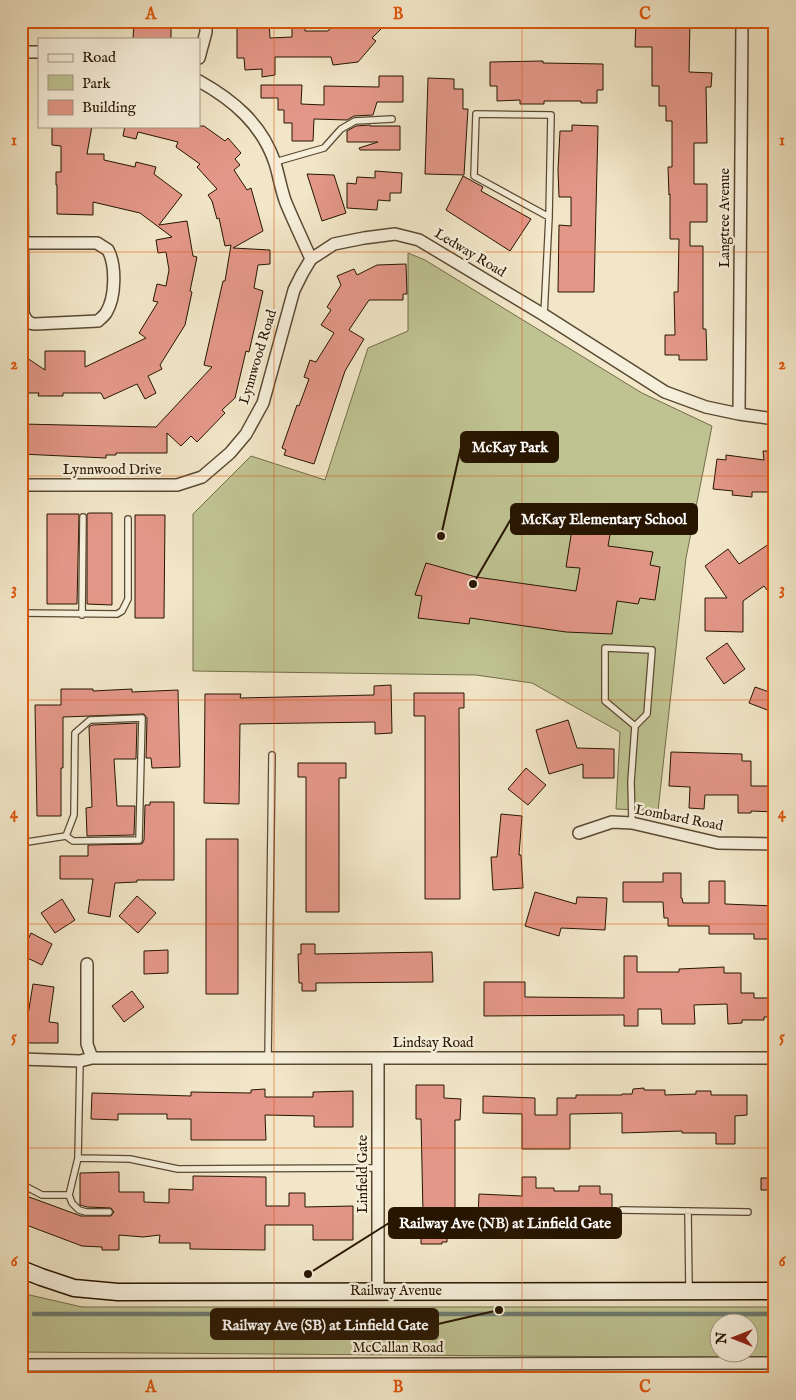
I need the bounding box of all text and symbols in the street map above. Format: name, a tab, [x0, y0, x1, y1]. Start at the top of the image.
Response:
text: A	[145, 5, 158, 25]
text: B	[393, 5, 404, 25]
text: C	[639, 5, 651, 25]
legend	[38, 38, 200, 128]
text: Road	[82, 48, 117, 67]
text: Park	[82, 74, 112, 93]
text: Building	[82, 98, 137, 117]
text: 1	[11, 131, 17, 151]
text: 1	[779, 131, 785, 151]
street label: Langtree Avenue	[716, 168, 734, 268]
street label: Ledway Road	[431, 225, 510, 282]
street label: Lynnwood Road	[235, 307, 281, 406]
text: 2	[10, 355, 18, 375]
text: 2	[778, 355, 786, 375]
callout: McKay Park	[461, 432, 558, 462]
text: McKay Park	[472, 438, 549, 457]
street label: Lynnwood Drive	[63, 461, 162, 479]
callout: McKay Elementary School	[511, 504, 697, 534]
text: McKay Elementary School	[521, 510, 688, 529]
text: 3	[11, 580, 17, 600]
text: 3	[779, 580, 785, 600]
street label: Lombard Road	[633, 801, 725, 835]
text: 4	[10, 804, 19, 824]
text: 4	[778, 804, 787, 824]
text: 5	[11, 1028, 17, 1048]
text: 5	[779, 1028, 785, 1048]
street label: Lindsay Road	[392, 1034, 474, 1052]
street label: Linfield Gate	[354, 1134, 372, 1213]
callout: Railway Ave (NB) at Linfield Gate	[389, 1208, 621, 1238]
text: Railway Ave (NB) at Linfield Gate	[399, 1214, 611, 1233]
text: 6	[11, 1252, 19, 1272]
text: 6	[779, 1252, 787, 1272]
street label: Railway Avenue	[350, 1282, 442, 1300]
callout: Railway Ave (SB) at Linfield Gate	[211, 1309, 438, 1339]
north arrow	[708, 1312, 758, 1362]
text: Railway Ave (SB) at Linfield Gate	[222, 1316, 428, 1335]
text: N	[713, 1332, 731, 1345]
street label: McCallan Road	[352, 1339, 444, 1357]
text: A	[145, 1378, 158, 1398]
text: B	[393, 1378, 404, 1398]
text: C	[639, 1378, 651, 1398]

